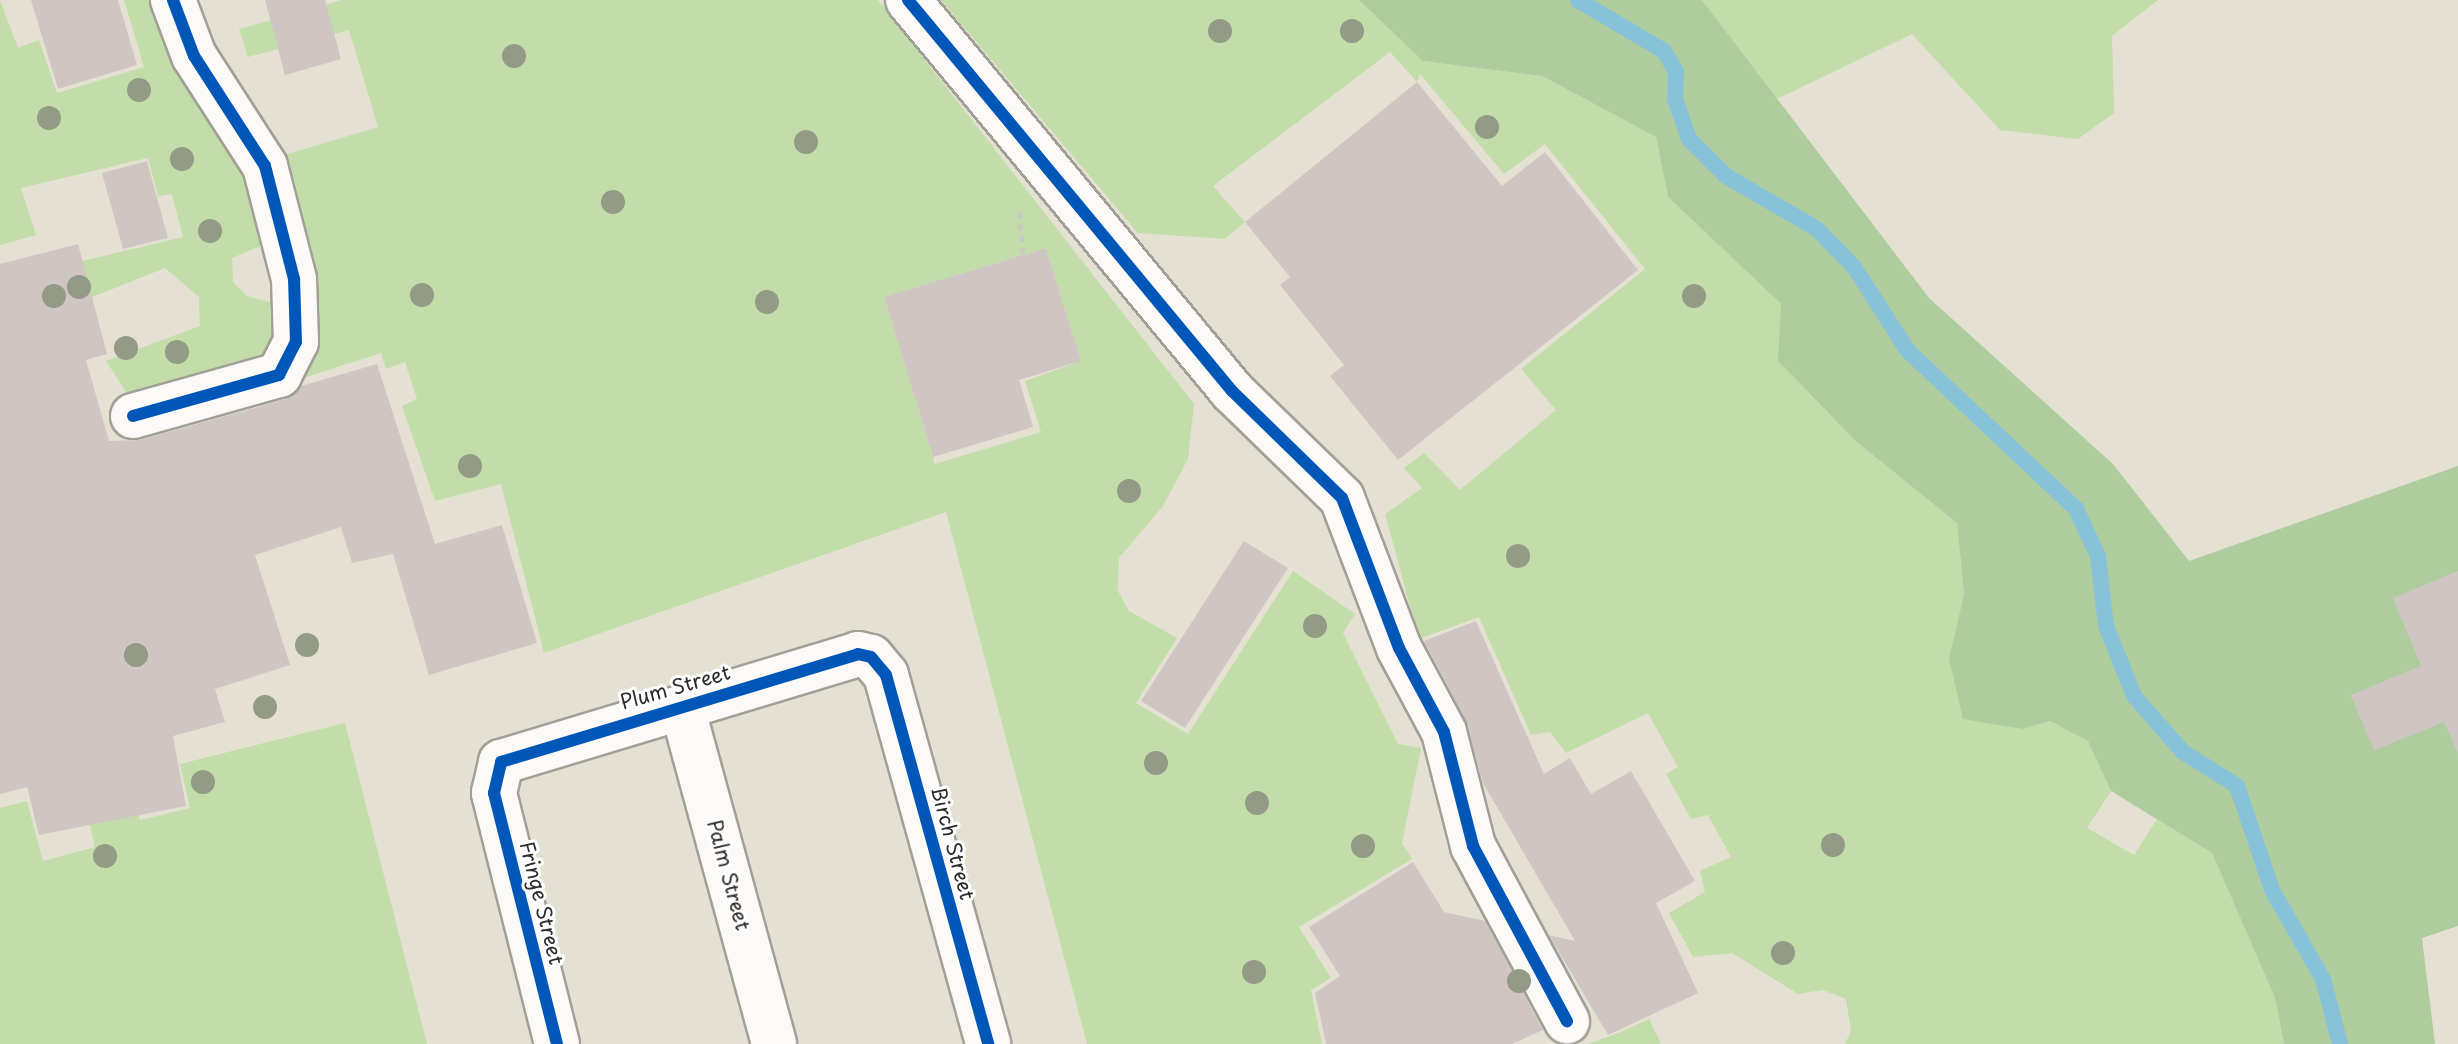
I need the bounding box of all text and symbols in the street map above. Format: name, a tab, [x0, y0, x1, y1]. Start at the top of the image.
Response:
street label: Plum Street	[617, 660, 733, 714]
street label: Birch Street	[926, 783, 980, 903]
street label: Palm Street	[703, 817, 755, 933]
street label: Fringe Street	[515, 839, 569, 967]

